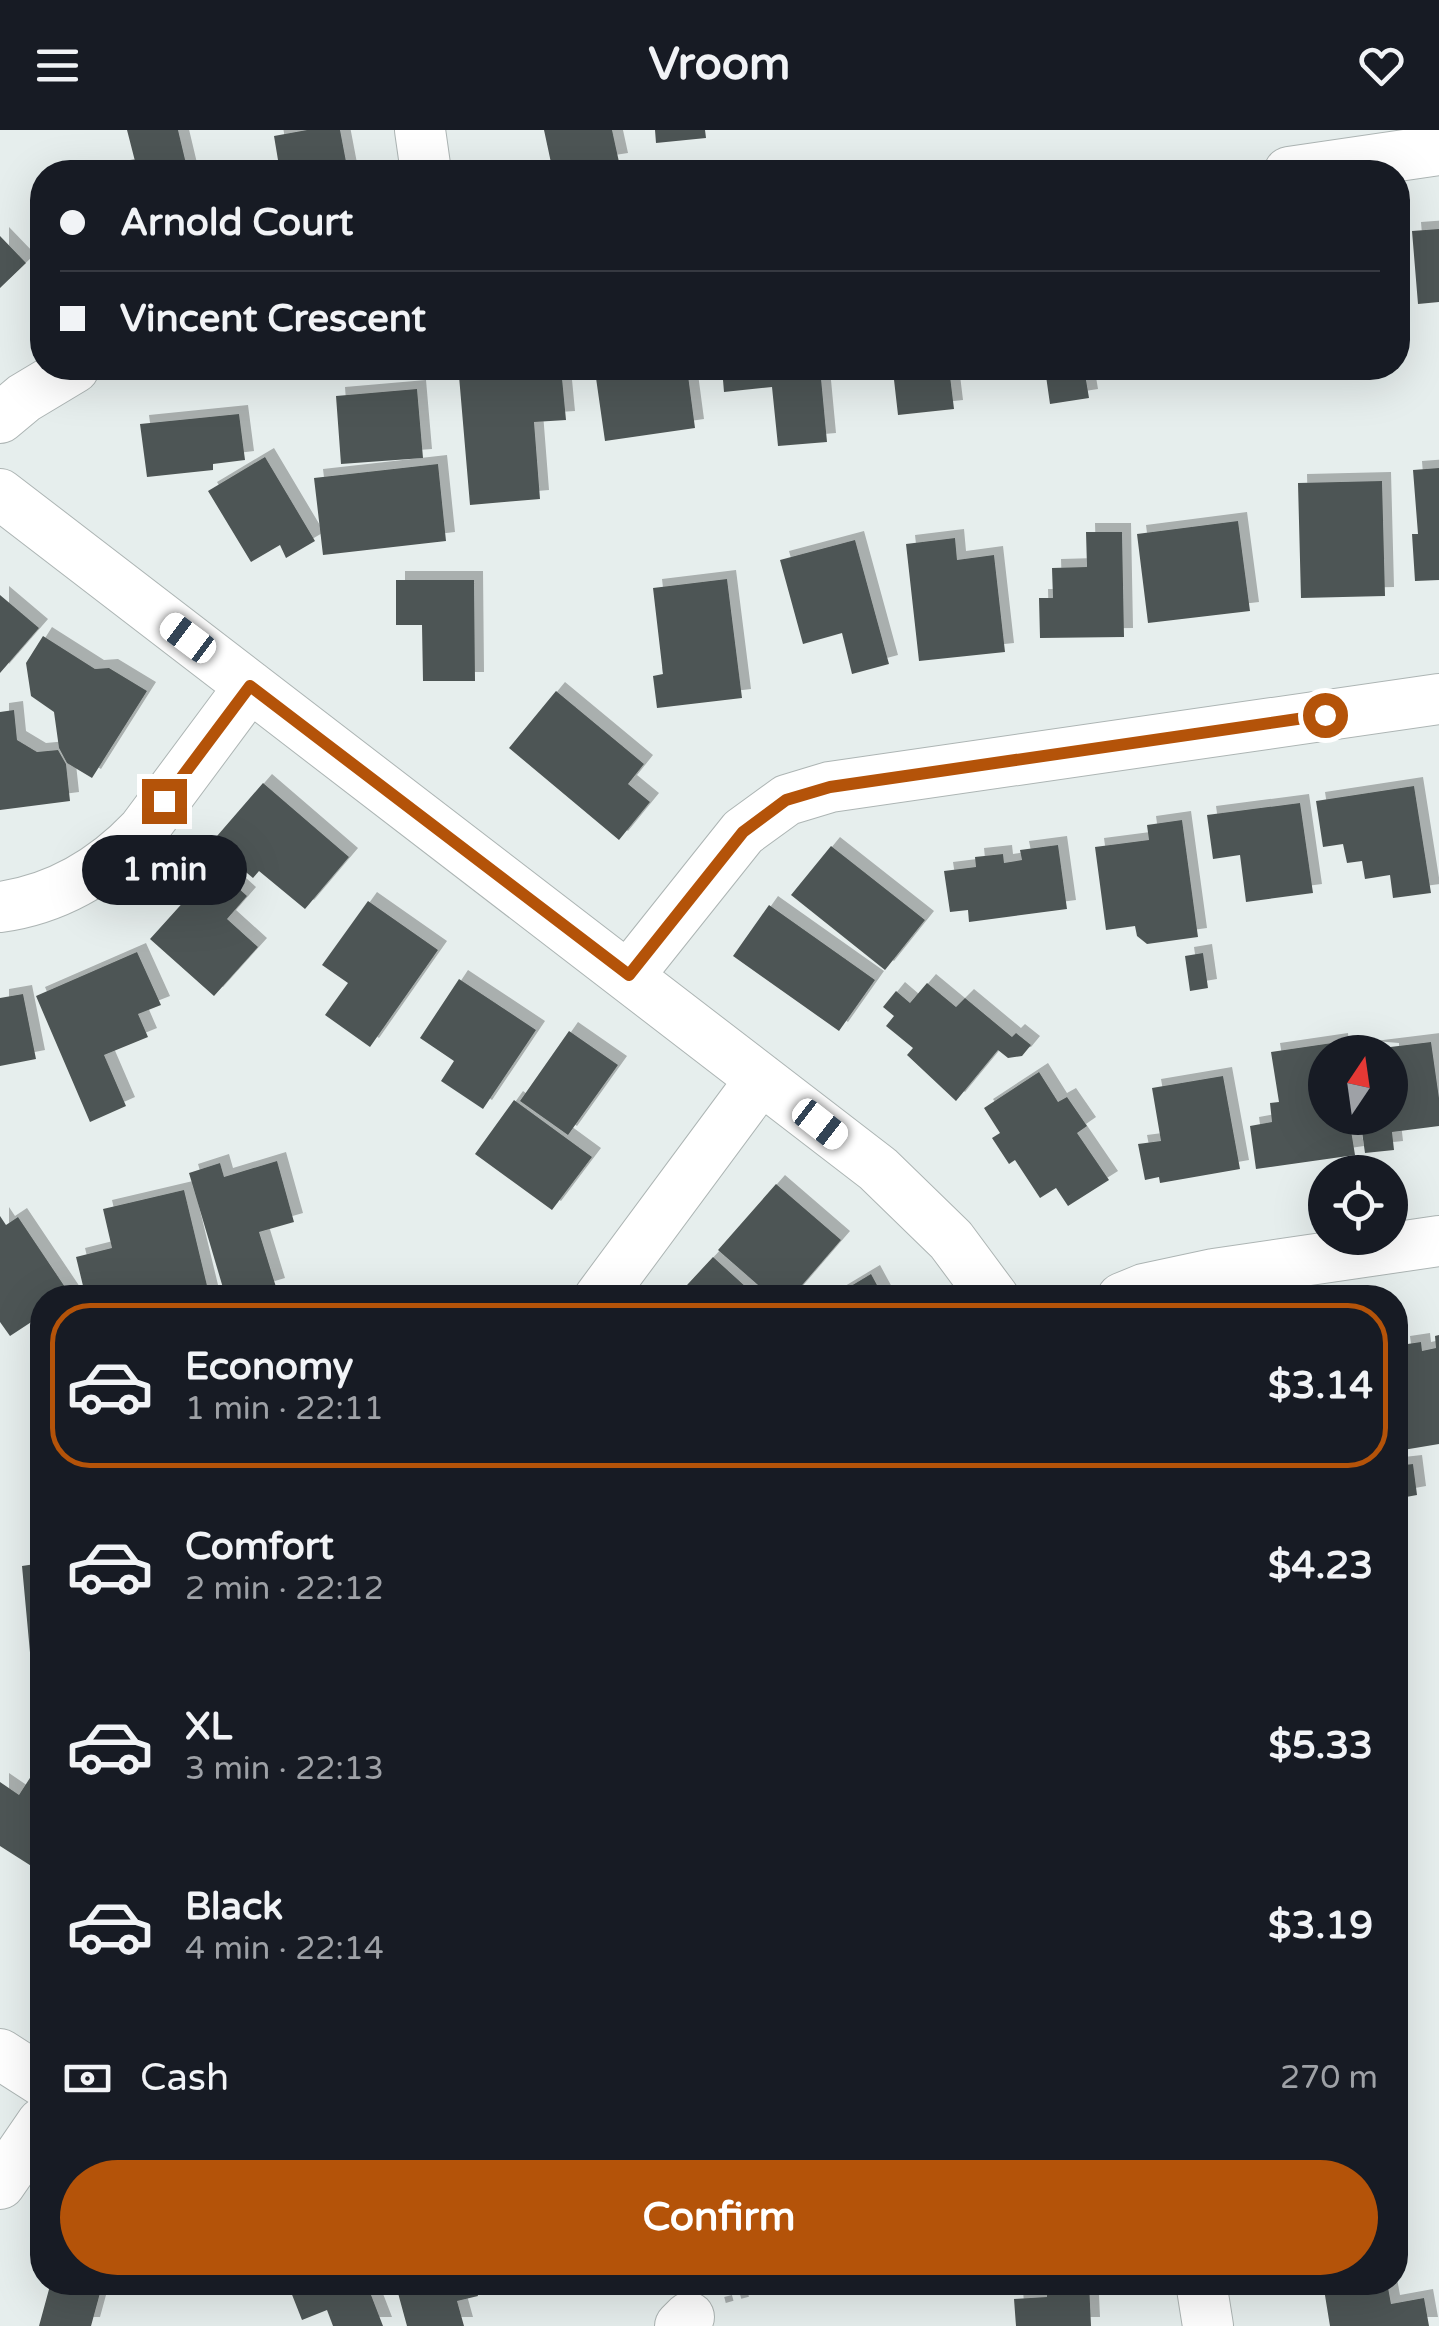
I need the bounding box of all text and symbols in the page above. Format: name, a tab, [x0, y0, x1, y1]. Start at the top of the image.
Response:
icon: menu	[30, 38, 85, 93]
text: Vroom	[649, 38, 790, 92]
icon: heart	[1354, 38, 1409, 93]
text: Arnold Court	[120, 200, 353, 246]
text: Vincent Crescent	[120, 296, 426, 342]
car	[155, 608, 221, 668]
route start	[1303, 693, 1348, 738]
route end	[142, 779, 187, 824]
callout: 1 min	[81, 836, 246, 906]
text: 1 min	[122, 851, 207, 889]
north arrow	[1308, 1035, 1408, 1135]
map controls	[1308, 1035, 1408, 1255]
car	[787, 1094, 853, 1154]
button: locate	[1308, 1155, 1408, 1255]
icon: car	[65, 1341, 155, 1431]
text: Economy	[185, 1344, 353, 1390]
text: $3.14	[1268, 1363, 1373, 1409]
text: 1 min · 22:11	[185, 1390, 384, 1428]
icon: car	[65, 1521, 155, 1611]
text: Comfort	[185, 1524, 334, 1570]
text: $4.23	[1268, 1543, 1373, 1589]
text: 2 min · 22:12	[185, 1570, 384, 1608]
icon: car	[65, 1701, 155, 1791]
text: XL	[185, 1704, 232, 1750]
text: $5.33	[1268, 1723, 1373, 1769]
text: 3 min · 22:13	[185, 1750, 384, 1788]
icon: car	[65, 1881, 155, 1971]
text: Black	[185, 1884, 283, 1930]
text: $3.19	[1268, 1903, 1373, 1949]
text: 4 min · 22:14	[185, 1930, 384, 1968]
icon: cash	[60, 2051, 115, 2106]
text: Cash	[140, 2055, 229, 2101]
text: 270 m	[1280, 2059, 1378, 2097]
button: Confirm	[60, 2160, 1378, 2275]

